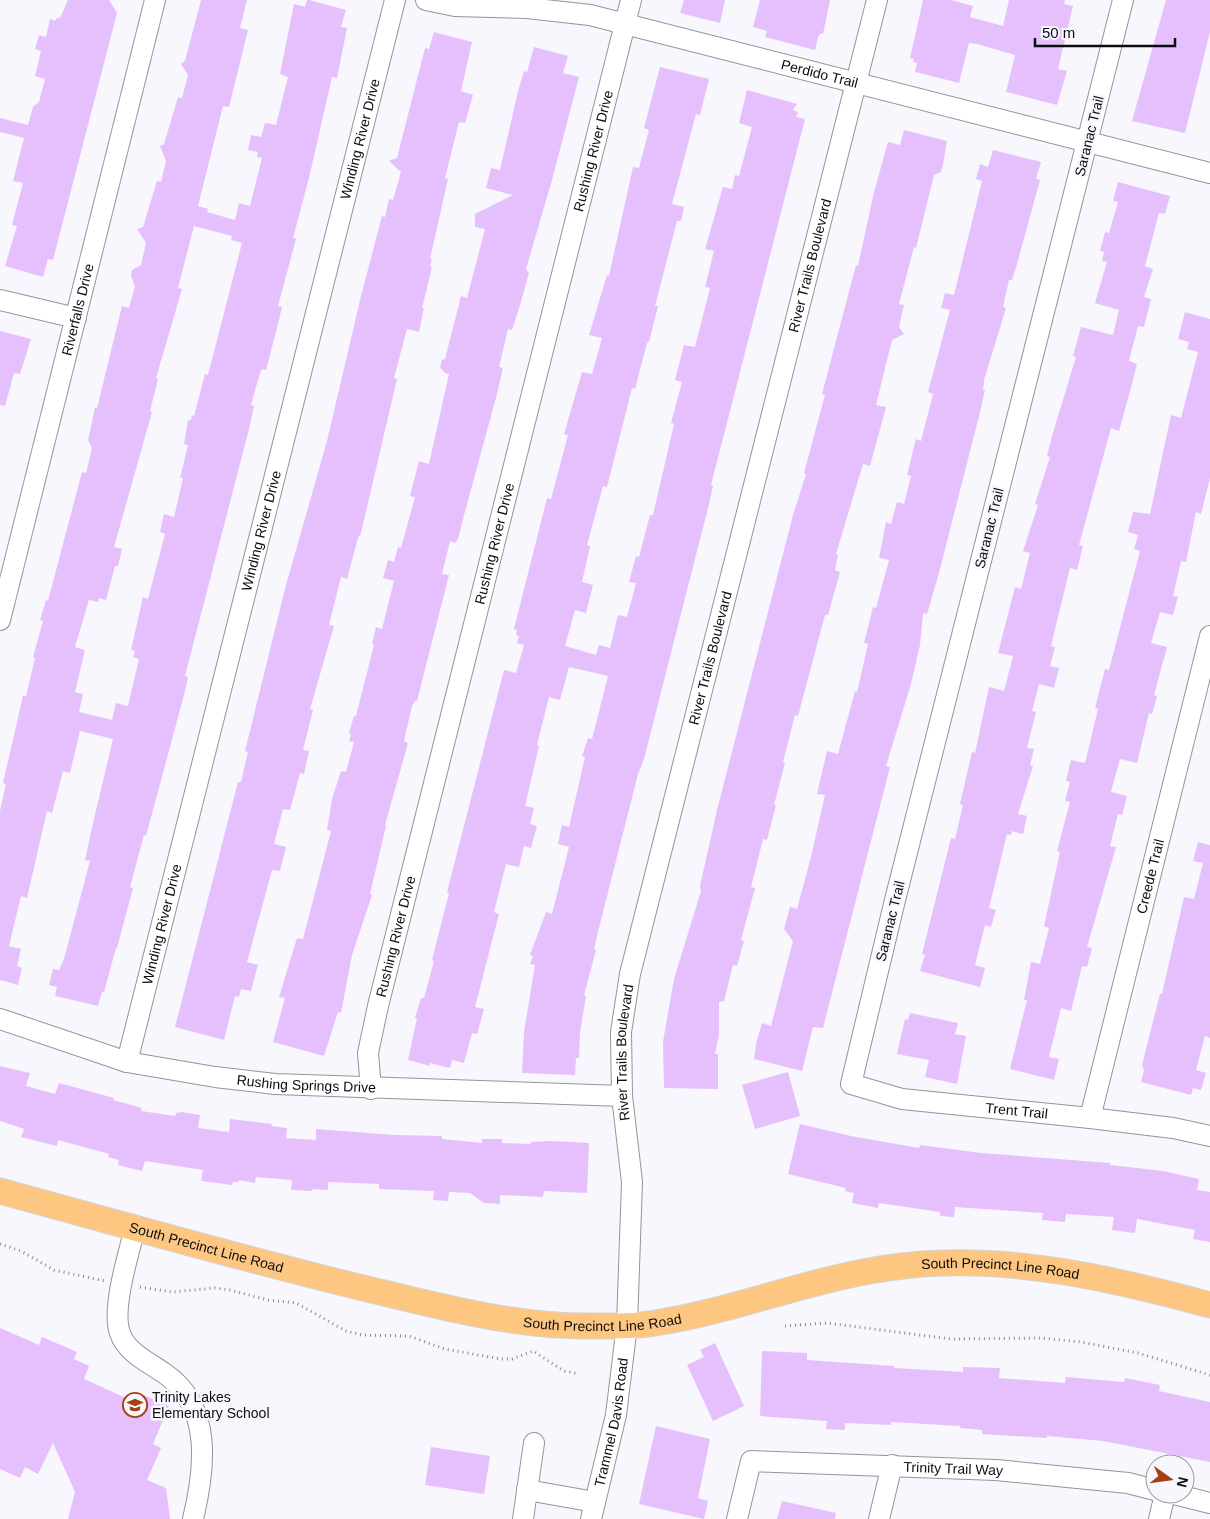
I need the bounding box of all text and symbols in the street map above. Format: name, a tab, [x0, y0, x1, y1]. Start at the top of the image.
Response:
scale bar	[1035, 15, 1175, 47]
text: 50 m	[1042, 24, 1075, 41]
street label: Perdido Trail	[780, 56, 860, 91]
street label: Winding River Drive	[337, 77, 383, 201]
street label: Rushing River Drive	[570, 88, 616, 213]
street label: Saranac Trail	[1071, 94, 1107, 178]
street label: River Trails Boulevard	[785, 197, 834, 334]
street label: Riverfalls Drive	[58, 262, 97, 357]
street label: Winding River Drive	[238, 468, 284, 593]
street label: Rushing River Drive	[471, 481, 517, 606]
street label: Saranac Trail	[971, 486, 1007, 570]
street label: River Trails Boulevard	[686, 590, 735, 726]
street label: Creede Trail	[1133, 837, 1167, 915]
street label: Winding River Drive	[139, 862, 185, 986]
street label: Rushing River Drive	[373, 874, 419, 999]
street label: Saranac Trail	[872, 879, 908, 963]
street label: River Trails Boulevard	[613, 983, 636, 1122]
street label: Rushing Springs Drive	[236, 1072, 376, 1095]
street label: Trent Trail	[985, 1099, 1049, 1122]
street label: South Precinct Line Road	[128, 1219, 285, 1276]
street label: South Precinct Line Road	[921, 1255, 1081, 1282]
street label: South Precinct Line Road	[522, 1310, 683, 1334]
street label: Trammel Davis Road	[591, 1357, 631, 1488]
place label: Trinity Lakes Elementary School	[152, 1389, 270, 1421]
school or university icon: Trinity Lakes Elementary School	[122, 1392, 148, 1418]
north arrow	[1145, 1454, 1195, 1504]
street label: Trinity Trail Way	[903, 1459, 1004, 1479]
text: N	[1174, 1475, 1192, 1489]

